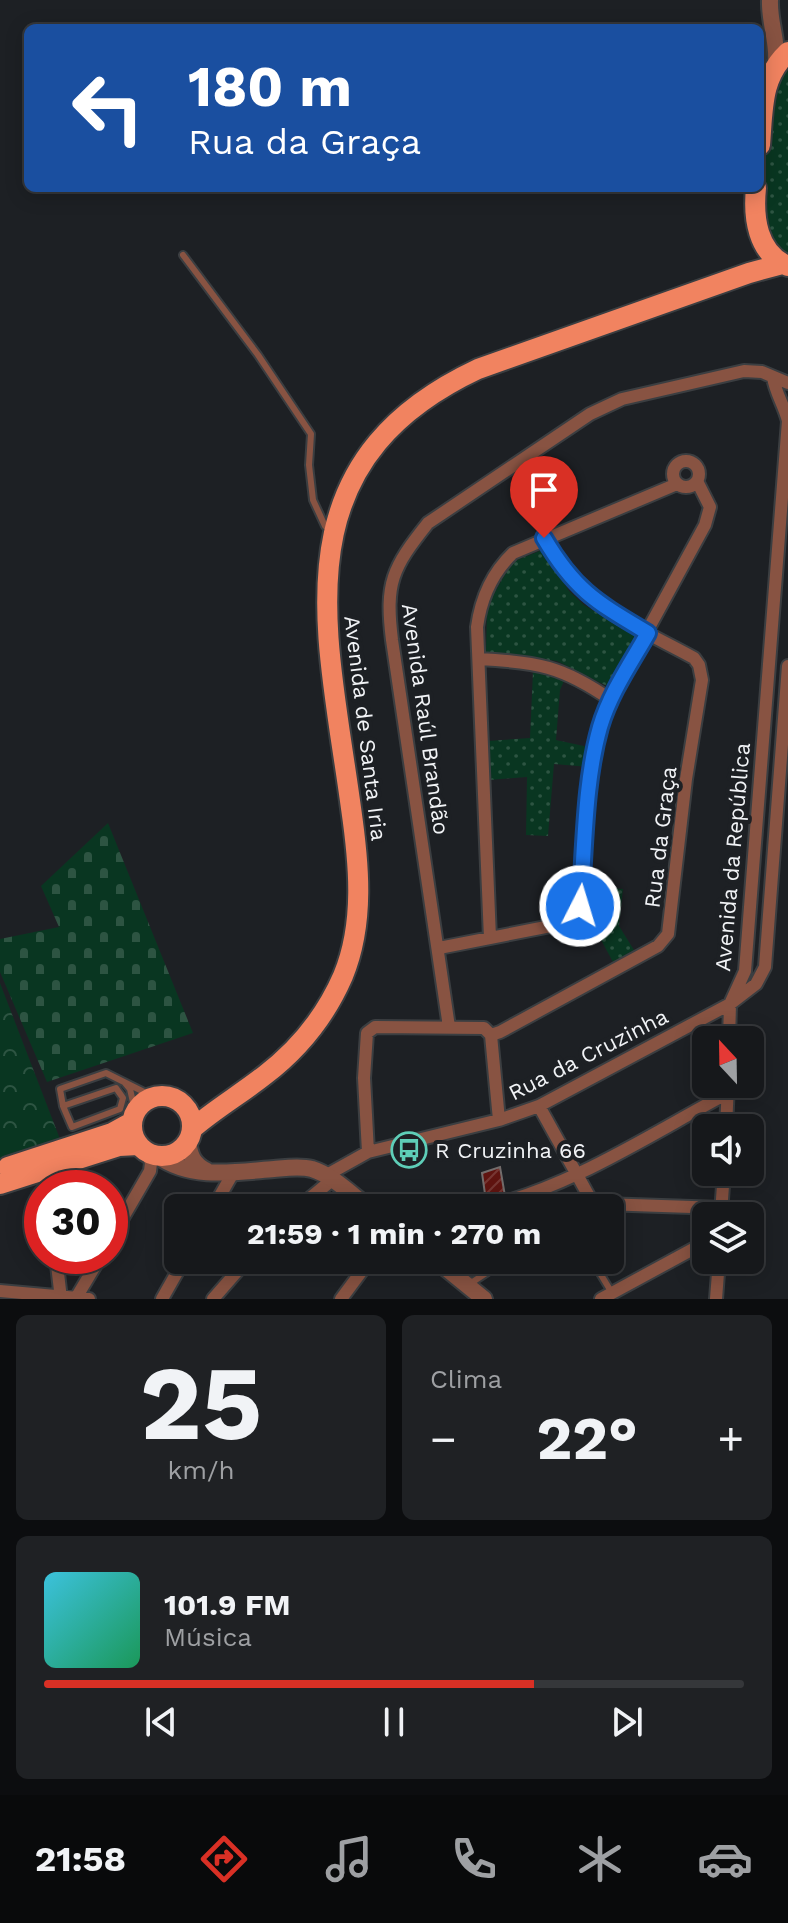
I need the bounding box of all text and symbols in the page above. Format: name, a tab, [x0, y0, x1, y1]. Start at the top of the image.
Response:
text: 180 m	[188, 54, 352, 120]
icon: left	[56, 56, 160, 160]
text: Rua da Graça	[188, 121, 421, 163]
pin	[510, 456, 578, 538]
icon: arrive	[522, 468, 566, 512]
street label: Avenida Raúl Brandão	[397, 602, 454, 836]
street label: Avenida de Santa Iria	[339, 614, 392, 842]
street label: Avenida da República	[710, 742, 755, 972]
street label: Rua da Graça	[639, 765, 682, 909]
position arrow	[538, 864, 622, 948]
street label: Rua da Cruzinha	[504, 1003, 672, 1105]
north arrow	[692, 1026, 764, 1098]
map controls	[692, 1026, 764, 1274]
button: sound	[692, 1114, 764, 1186]
bus stop icon: R Cruzinha 66	[390, 1131, 428, 1169]
place label: R Cruzinha 66	[435, 1138, 586, 1163]
speed limit sign: 30	[24, 1170, 128, 1274]
button: layers	[692, 1202, 764, 1274]
text: 21:59 · 1 min · 270 m	[247, 1216, 541, 1251]
text: 25	[140, 1342, 262, 1464]
text: Clima	[430, 1364, 502, 1394]
text: 22°	[536, 1403, 638, 1474]
text: −	[430, 1413, 457, 1465]
text: +	[717, 1413, 744, 1465]
text: km/h	[168, 1455, 234, 1485]
text: 101.9 FM	[164, 1587, 291, 1622]
text: Música	[164, 1622, 252, 1652]
icon: previous	[139, 1700, 183, 1744]
icon: pause	[372, 1700, 416, 1744]
icon: next	[605, 1700, 649, 1744]
icon: directions	[196, 1831, 252, 1887]
icon: music	[321, 1831, 377, 1887]
icon: phone	[446, 1831, 502, 1887]
icon: climate	[572, 1831, 628, 1887]
icon: car	[697, 1831, 753, 1887]
text: 21:58	[35, 1838, 126, 1880]

